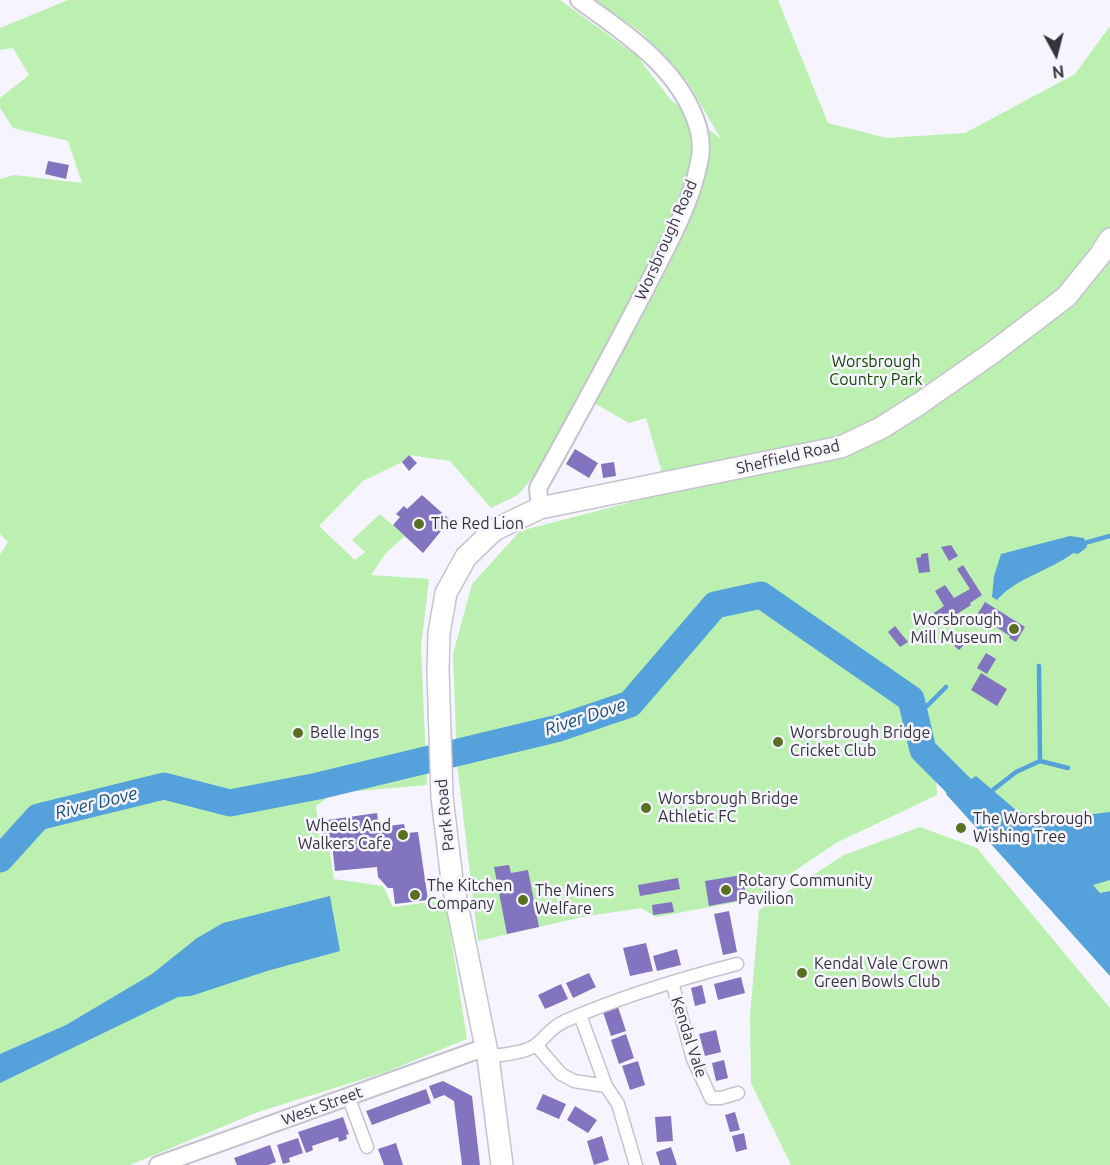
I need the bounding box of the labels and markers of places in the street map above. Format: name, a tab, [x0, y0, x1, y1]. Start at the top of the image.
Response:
place label: The Red Lion	[431, 514, 524, 534]
marker: The Red Lion	[412, 517, 426, 531]
place label: Worsbrough Mill Museum	[910, 610, 1002, 648]
marker: Worsbrough Mill Museum	[1007, 622, 1021, 636]
place label: Belle Ings	[310, 723, 379, 743]
place label: Worsbrough Bridge Cricket Club	[790, 723, 930, 761]
marker: Belle Ings	[291, 726, 305, 740]
marker: Worsbrough Bridge Cricket Club	[771, 735, 785, 749]
place label: Worsbrough Bridge Athletic FC	[658, 789, 798, 827]
marker: Worsbrough Bridge Athletic FC	[639, 801, 653, 815]
place label: The Worsbrough Wishing Tree	[973, 809, 1093, 847]
place label: Wheels And Walkers Cafe	[298, 816, 391, 854]
marker: The Worsbrough Wishing Tree	[954, 821, 968, 835]
marker: Wheels And Walkers Cafe	[396, 828, 410, 842]
place label: Rotary Community Pavilion	[738, 871, 873, 909]
place label: The Kitchen Company	[427, 876, 512, 914]
place label: The Miners Welfare	[535, 881, 614, 919]
marker: Rotary Community Pavilion	[719, 883, 733, 897]
marker: The Kitchen Company	[408, 888, 422, 902]
marker: The Miners Welfare	[516, 893, 530, 907]
place label: Kendal Vale Crown Green Bowls Club	[814, 954, 948, 992]
marker: Kendal Vale Crown Green Bowls Club	[795, 966, 809, 980]

